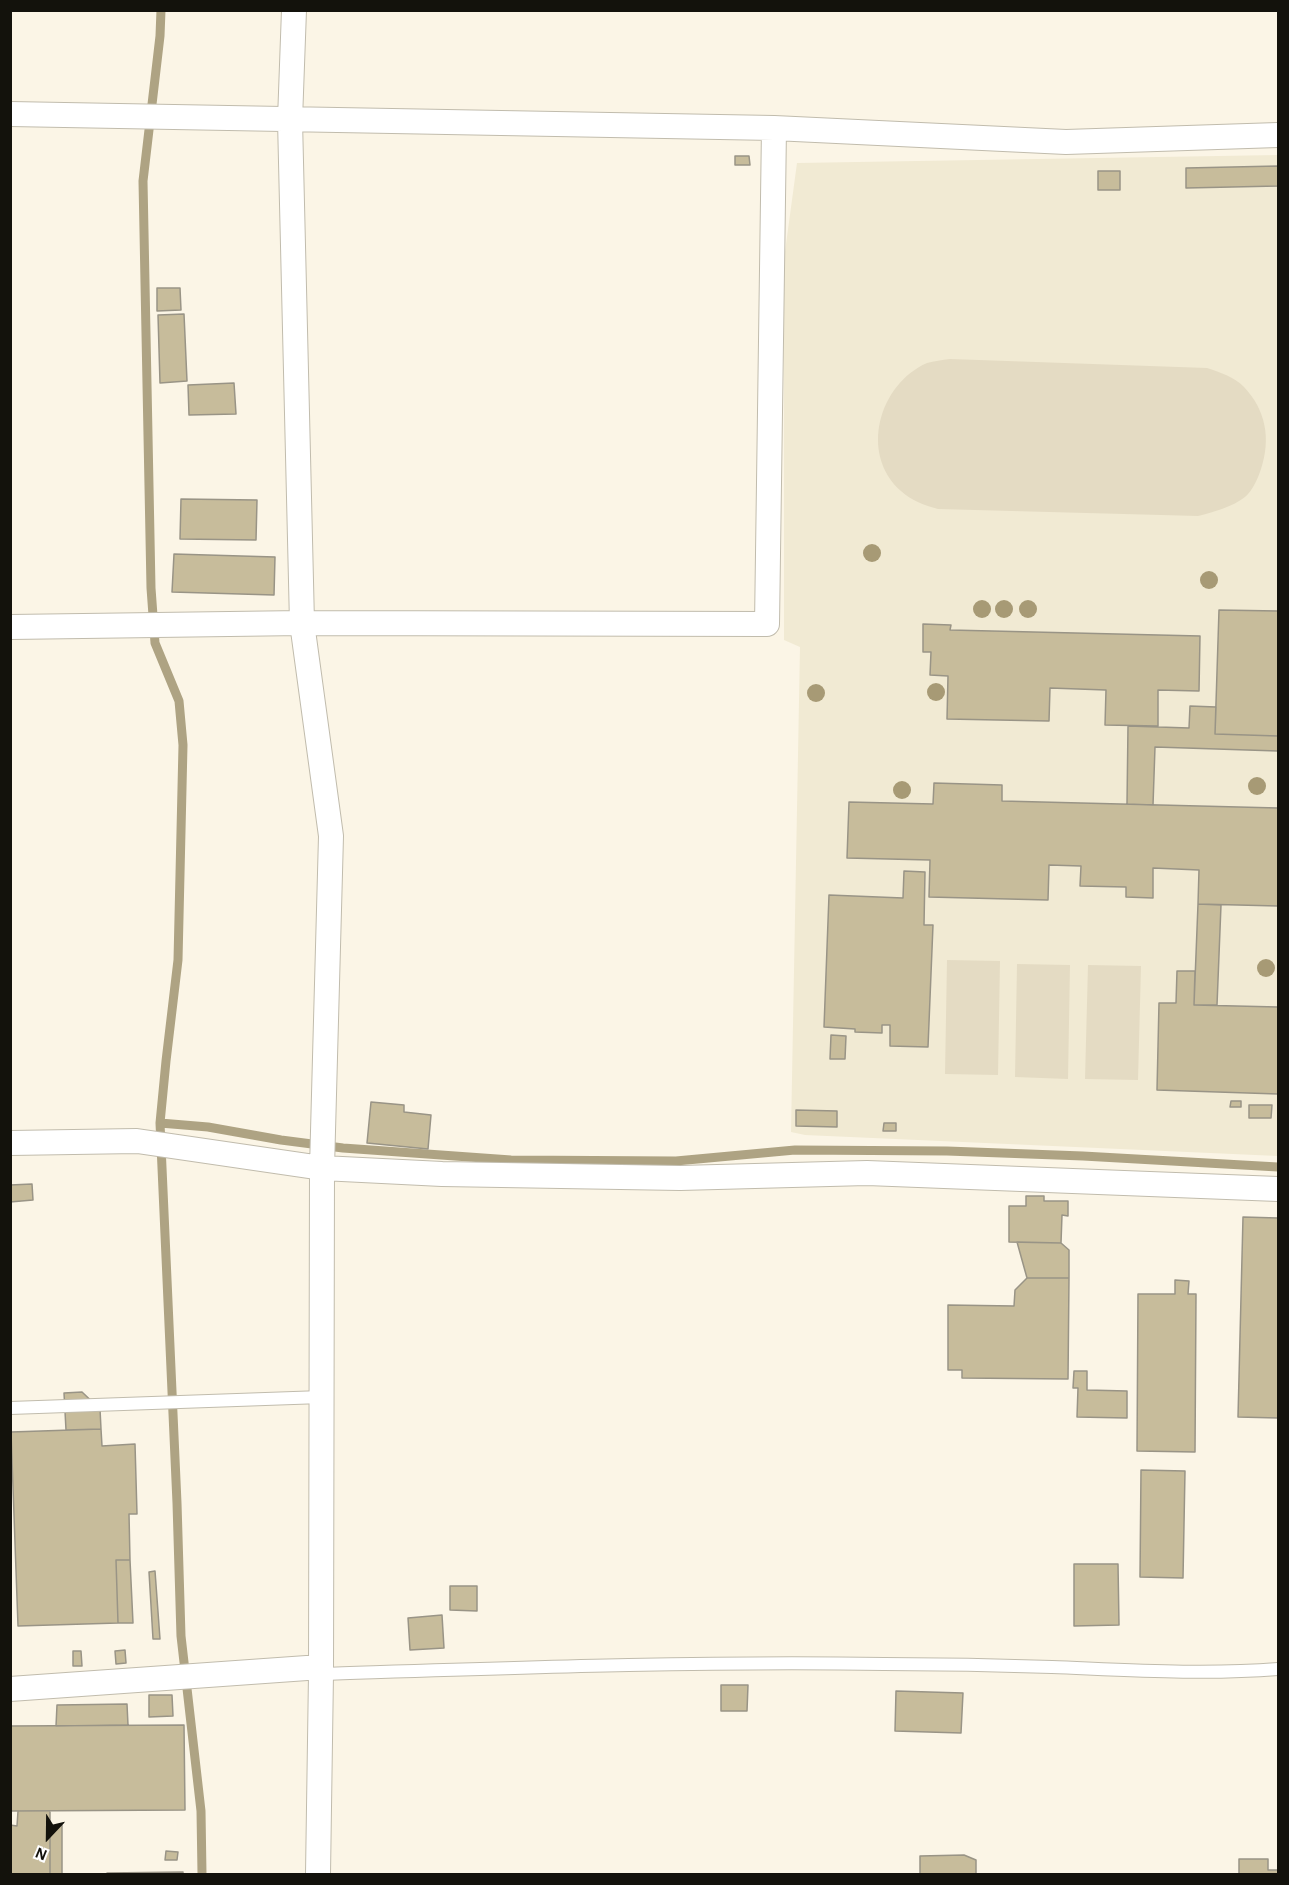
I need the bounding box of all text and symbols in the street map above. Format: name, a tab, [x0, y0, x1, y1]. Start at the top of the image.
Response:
north arrow	[18, 1807, 78, 1867]
text: N	[33, 1844, 49, 1863]

